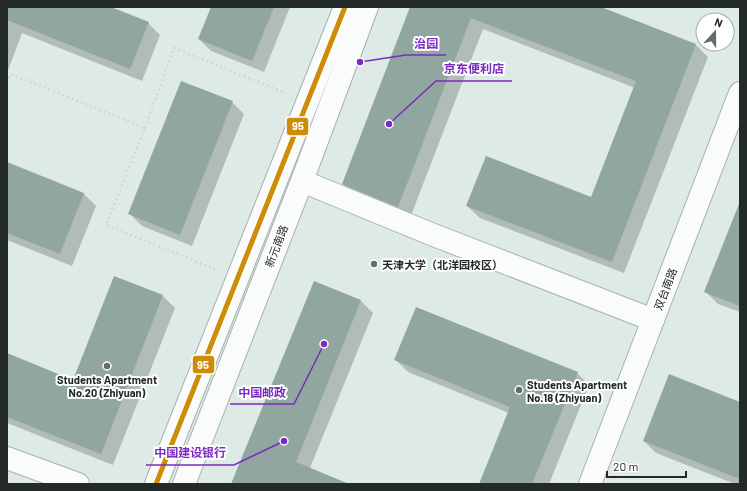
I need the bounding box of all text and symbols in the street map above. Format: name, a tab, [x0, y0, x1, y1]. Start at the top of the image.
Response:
north arrow	[695, 12, 735, 52]
text: N	[713, 15, 725, 30]
callout: 治园	[406, 31, 446, 55]
text: 治园	[414, 36, 438, 50]
callout: 京东便利店	[436, 57, 512, 81]
text: 京东便利店	[444, 61, 504, 75]
line badge: 95	[286, 117, 309, 136]
text: 95	[292, 119, 304, 132]
street label: 新元南路	[262, 223, 290, 269]
place label: 天津大学（北洋园校区）	[382, 258, 503, 271]
marker: 天津大学（北洋园校区）	[369, 259, 379, 269]
street label: 双台南路	[651, 266, 679, 312]
line badge: 95	[192, 355, 215, 374]
text: 95	[197, 358, 209, 371]
marker: Students Apartment No.20 (Zhiyuan)	[102, 361, 112, 371]
place label: Students Apartment No.20 (Zhiyuan)	[57, 373, 157, 399]
place label: Students Apartment No.18 (Zhiyuan)	[527, 378, 627, 404]
callout: 中国邮政	[230, 380, 294, 404]
text: 中国邮政	[238, 385, 286, 399]
marker: Students Apartment No.18 (Zhiyuan)	[514, 385, 524, 395]
callout: 中国建设银行	[146, 441, 234, 465]
text: 中国建设银行	[154, 445, 226, 459]
scale bar	[607, 453, 686, 479]
text: 20 m	[613, 459, 639, 473]

